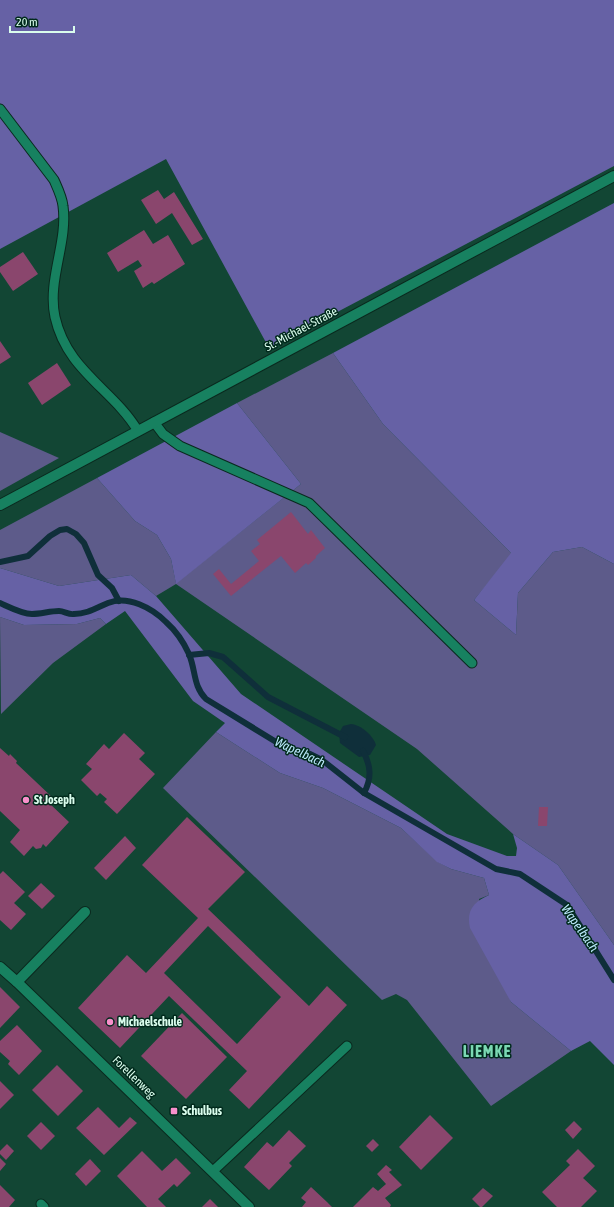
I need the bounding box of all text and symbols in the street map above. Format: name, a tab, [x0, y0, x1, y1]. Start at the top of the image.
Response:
scale bar	[10, 8, 74, 34]
text: 20 m	[16, 15, 38, 29]
street label: St.-Michael-Straße	[262, 304, 340, 354]
water label: Wapelbach	[272, 734, 328, 770]
place label: St Joseph	[34, 793, 75, 807]
marker: St Joseph	[21, 795, 31, 805]
water label: Wapelbach	[558, 902, 602, 955]
place label: Michaelschule	[118, 1015, 183, 1029]
marker: Michaelschule	[105, 1017, 115, 1027]
district label: LIEMKE	[463, 1042, 511, 1060]
street label: Forellenweg	[110, 1053, 159, 1102]
place label: Schulbus	[182, 1104, 223, 1118]
marker: Schulbus	[169, 1106, 179, 1116]

